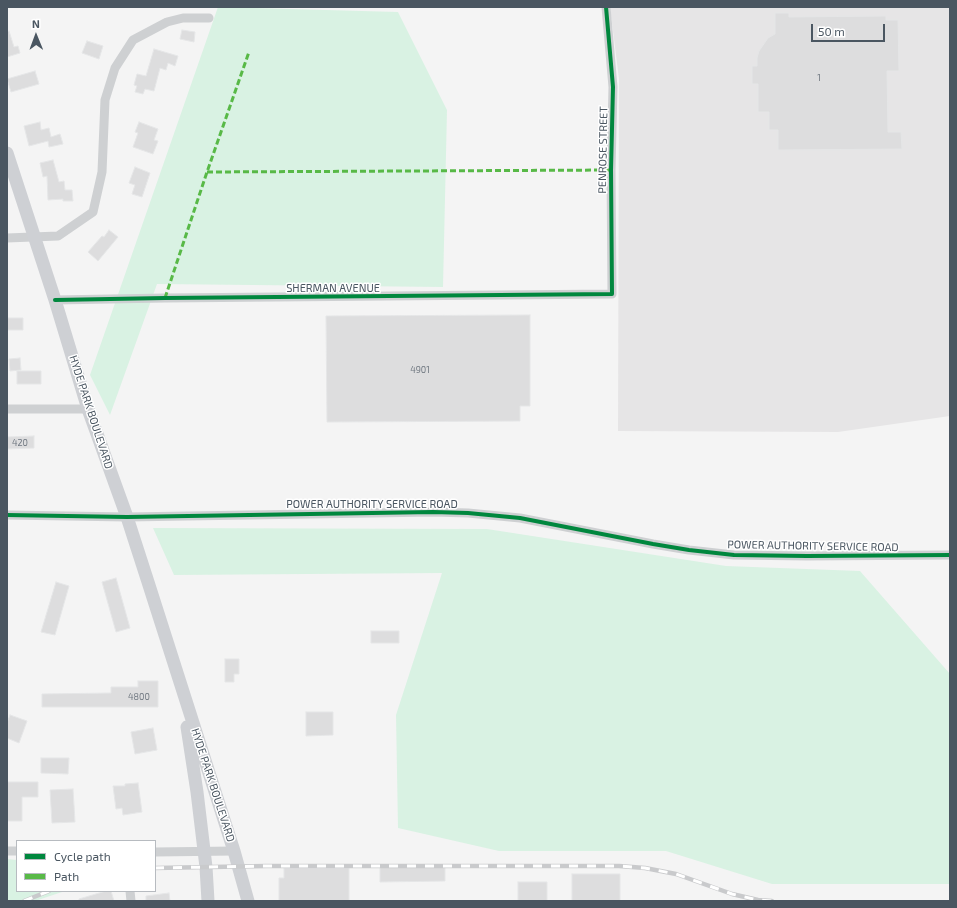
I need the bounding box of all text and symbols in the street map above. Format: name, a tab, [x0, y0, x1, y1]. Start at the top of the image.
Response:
north arrow	[16, 16, 56, 56]
scale bar	[813, 16, 887, 42]
text: N	[32, 17, 40, 30]
text: 50 m	[818, 24, 845, 38]
house number: 1	[817, 73, 821, 83]
street label: PENROSE STREET	[596, 106, 610, 194]
street label: SHERMAN AVENUE	[286, 281, 380, 295]
street label: HYDE PARK BOULEVARD	[66, 353, 116, 471]
house number: 4901	[410, 365, 430, 375]
house number: 420	[12, 438, 28, 448]
street label: POWER AUTHORITY SERVICE ROAD	[286, 497, 458, 511]
street label: POWER AUTHORITY SERVICE ROAD	[727, 538, 899, 554]
house number: 4800	[128, 692, 150, 702]
street label: HYDE PARK BOULEVARD	[188, 726, 238, 844]
legend	[16, 840, 156, 892]
text: Cycle path	[54, 849, 111, 863]
text: Path	[54, 869, 79, 883]

